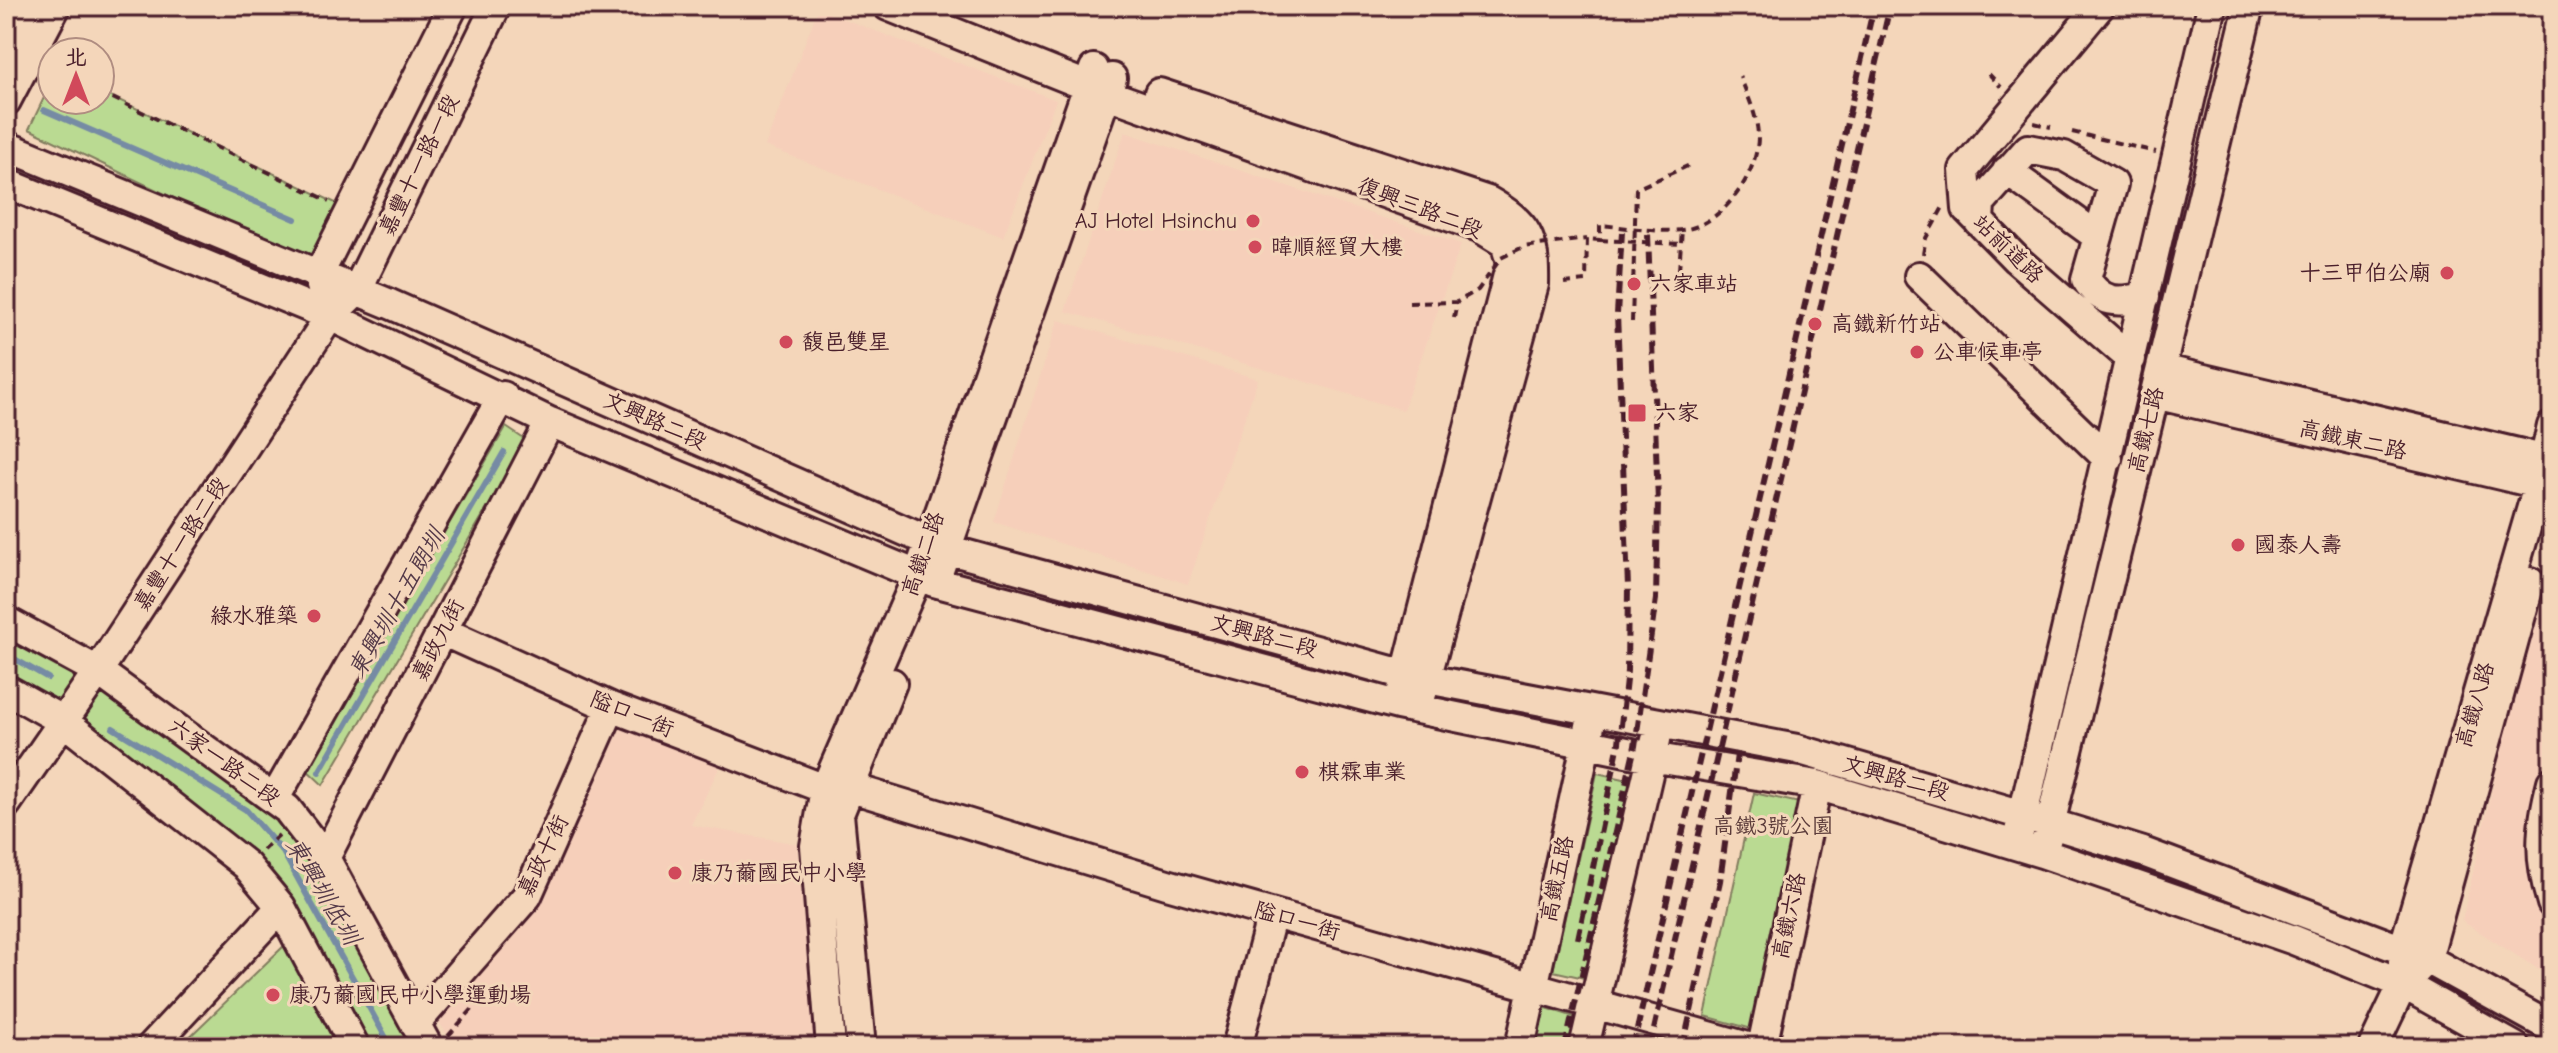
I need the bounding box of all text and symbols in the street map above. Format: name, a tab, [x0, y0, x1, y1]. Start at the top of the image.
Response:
north arrow	[36, 36, 116, 116]
text: 北	[65, 44, 87, 70]
street label: 嘉豐十一路一段	[374, 90, 464, 240]
street label: 復興三路二段	[1354, 172, 1486, 244]
place label: AJ Hotel Hsinchu	[1075, 208, 1237, 234]
street label: 站前道路	[1967, 209, 2049, 289]
marker: AJ Hotel Hsinchu	[1244, 212, 1262, 230]
place label: 暐順經貿大樓	[1271, 234, 1403, 260]
marker: 暐順經貿大樓	[1246, 238, 1264, 256]
place label: 十三甲伯公廟	[2299, 260, 2431, 286]
marker: 十三甲伯公廟	[2438, 264, 2456, 282]
place label: 六家車站	[1650, 271, 1738, 297]
marker: 六家車站	[1625, 275, 1643, 293]
place label: 高鐵新竹站	[1831, 311, 1941, 337]
marker: 高鐵新竹站	[1806, 315, 1824, 333]
place label: 馥邑雙星	[802, 329, 890, 355]
marker: 馥邑雙星	[777, 333, 795, 351]
place label: 公車候車亭	[1933, 339, 2043, 365]
marker: 公車候車亭	[1908, 343, 1926, 361]
street label: 高鐵七路	[2123, 384, 2169, 476]
street label: 文興路二段	[599, 387, 711, 455]
place label: 六家	[1655, 400, 1699, 426]
marker: 六家	[1626, 402, 1648, 424]
street label: 高鐵東二路	[2296, 415, 2410, 465]
street label: 嘉豐十一路二段	[128, 472, 234, 616]
street label: 高鐵二路	[896, 508, 950, 600]
water label: 東興圳十五朗圳	[342, 521, 452, 683]
place label: 國泰人壽	[2254, 532, 2342, 558]
marker: 國泰人壽	[2229, 536, 2247, 554]
street label: 嘉政九街	[406, 595, 470, 685]
place label: 綠水雅築	[210, 603, 298, 629]
marker: 綠水雅築	[305, 607, 323, 625]
street label: 文興路二段	[1208, 609, 1320, 663]
street label: 高鐵八路	[2450, 659, 2500, 751]
street label: 隘口一街	[586, 685, 678, 743]
street label: 六家一路二段	[163, 713, 285, 811]
street label: 文興路二段	[1840, 750, 1952, 806]
place label: 棋霖車業	[1318, 759, 1406, 785]
marker: 棋霖車業	[1293, 763, 1311, 781]
street label: 嘉政十街	[512, 811, 574, 901]
park label: 高鐵3號公園	[1712, 813, 1834, 839]
water label: 東興圳低圳	[280, 832, 367, 952]
street label: 高鐵五路	[1535, 833, 1579, 925]
place label: 康乃薾國民中小學	[691, 860, 867, 886]
marker: 康乃薾國民中小學	[666, 864, 684, 882]
street label: 高鐵六路	[1767, 870, 1811, 962]
street label: 隘口一街	[1251, 896, 1343, 946]
place label: 康乃薾國民中小學運動場	[289, 982, 531, 1008]
marker: 康乃薾國民中小學運動場	[264, 986, 282, 1004]

